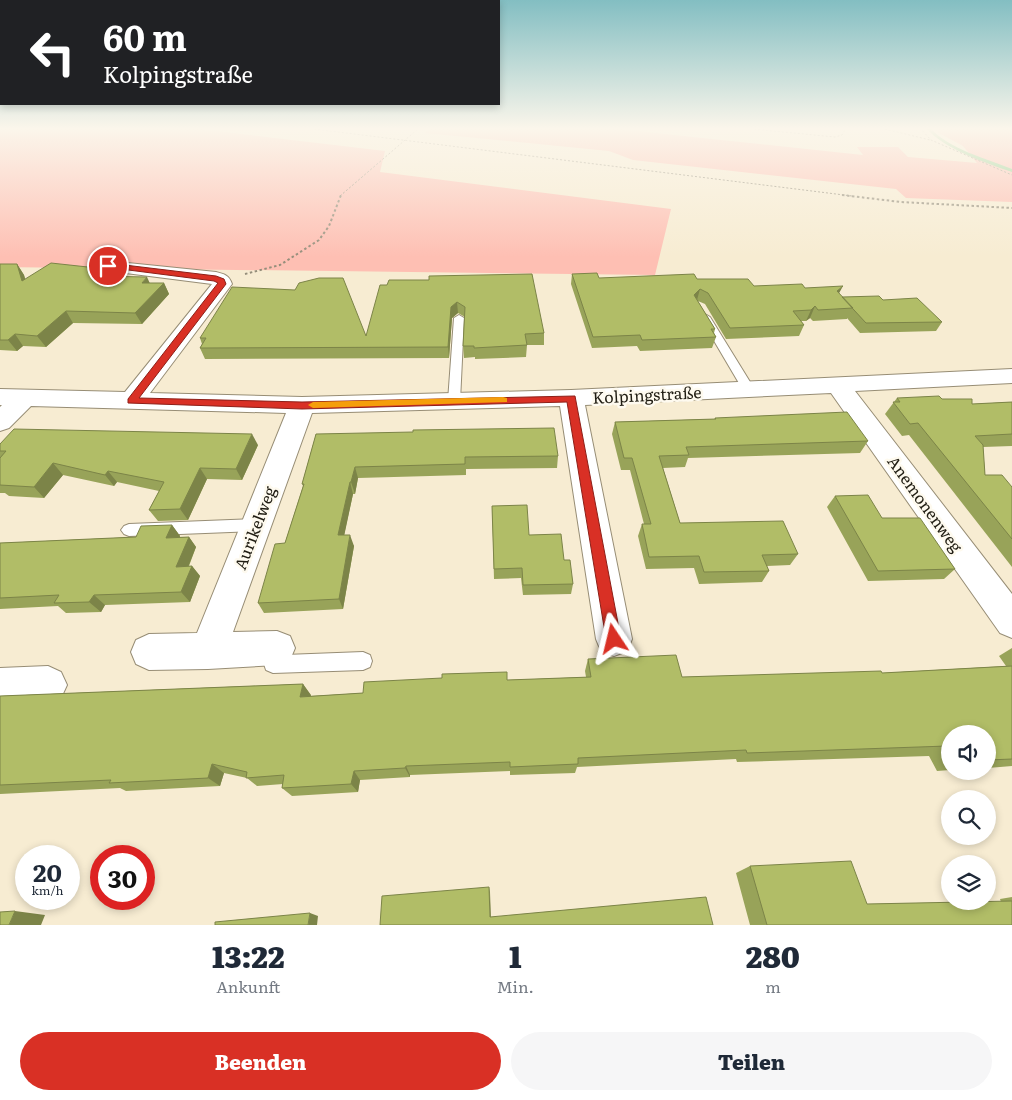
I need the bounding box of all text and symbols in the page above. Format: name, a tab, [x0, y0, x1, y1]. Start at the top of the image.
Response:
text: 60 m	[103, 10, 187, 62]
icon: left	[20, 20, 85, 85]
text: Kolpingstraße	[103, 57, 253, 90]
pin	[87, 245, 129, 287]
icon: arrive	[94, 252, 122, 280]
street label: Kolpingstraße	[592, 379, 702, 409]
street label: Anemonenweg	[883, 450, 969, 557]
street label: Aurikelweg	[227, 482, 281, 573]
position arrow	[587, 612, 639, 664]
map controls	[941, 725, 996, 910]
button: sound	[941, 725, 996, 780]
button: search	[941, 790, 996, 845]
speed limit sign: 30	[90, 845, 155, 910]
text: 20	[33, 853, 62, 890]
button: layers	[941, 855, 996, 910]
text: km/h	[32, 881, 63, 899]
text: 13:22	[212, 933, 285, 977]
text: 1	[509, 933, 522, 977]
text: 280	[746, 933, 800, 977]
text: Ankunft	[216, 974, 280, 998]
text: Min.	[497, 974, 534, 998]
text: m	[765, 974, 781, 998]
button: Beenden	[20, 1032, 501, 1090]
button: Teilen	[511, 1032, 992, 1090]

